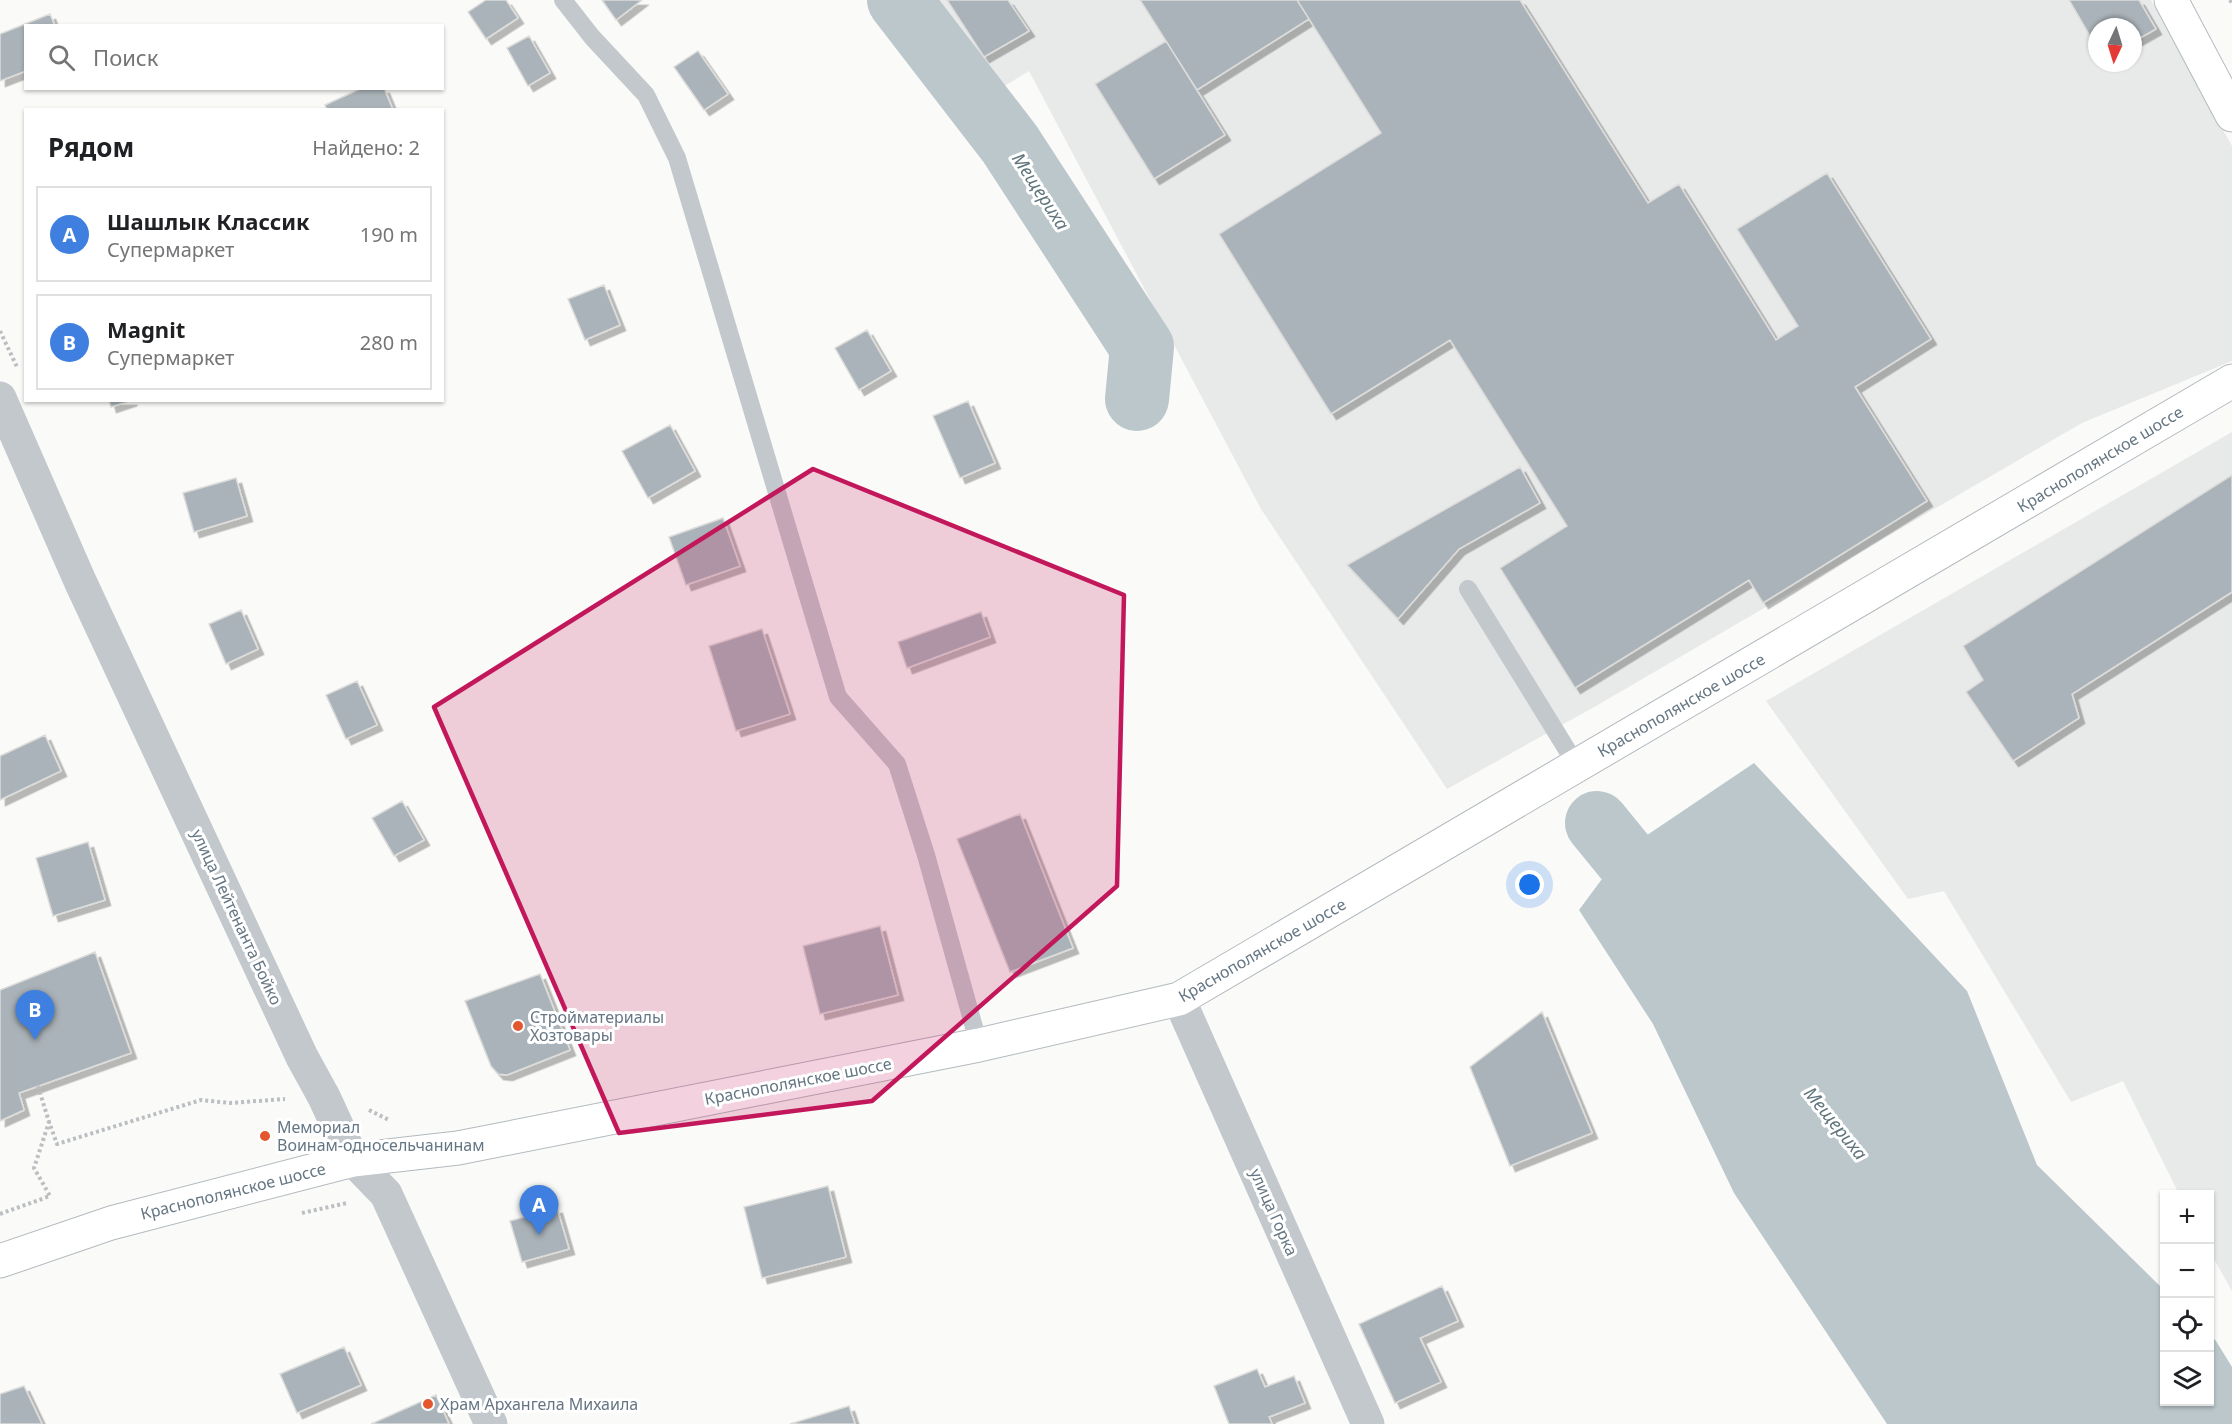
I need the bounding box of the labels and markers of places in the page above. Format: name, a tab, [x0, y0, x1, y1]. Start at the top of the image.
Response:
pin: B	[15, 990, 54, 1040]
place label: Стройматериалы Хозтовары	[530, 1006, 664, 1046]
marker: Стройматериалы Хозтовары	[511, 1019, 525, 1033]
place label: Мемориал Воинам-односельчанинам	[277, 1116, 485, 1156]
marker: Мемориал Воинам-односельчанинам	[258, 1129, 272, 1143]
pin: A	[520, 1186, 558, 1235]
place label: Храм Архангела Михаила	[440, 1393, 638, 1415]
marker: Храм Архангела Михаила	[421, 1397, 435, 1411]

